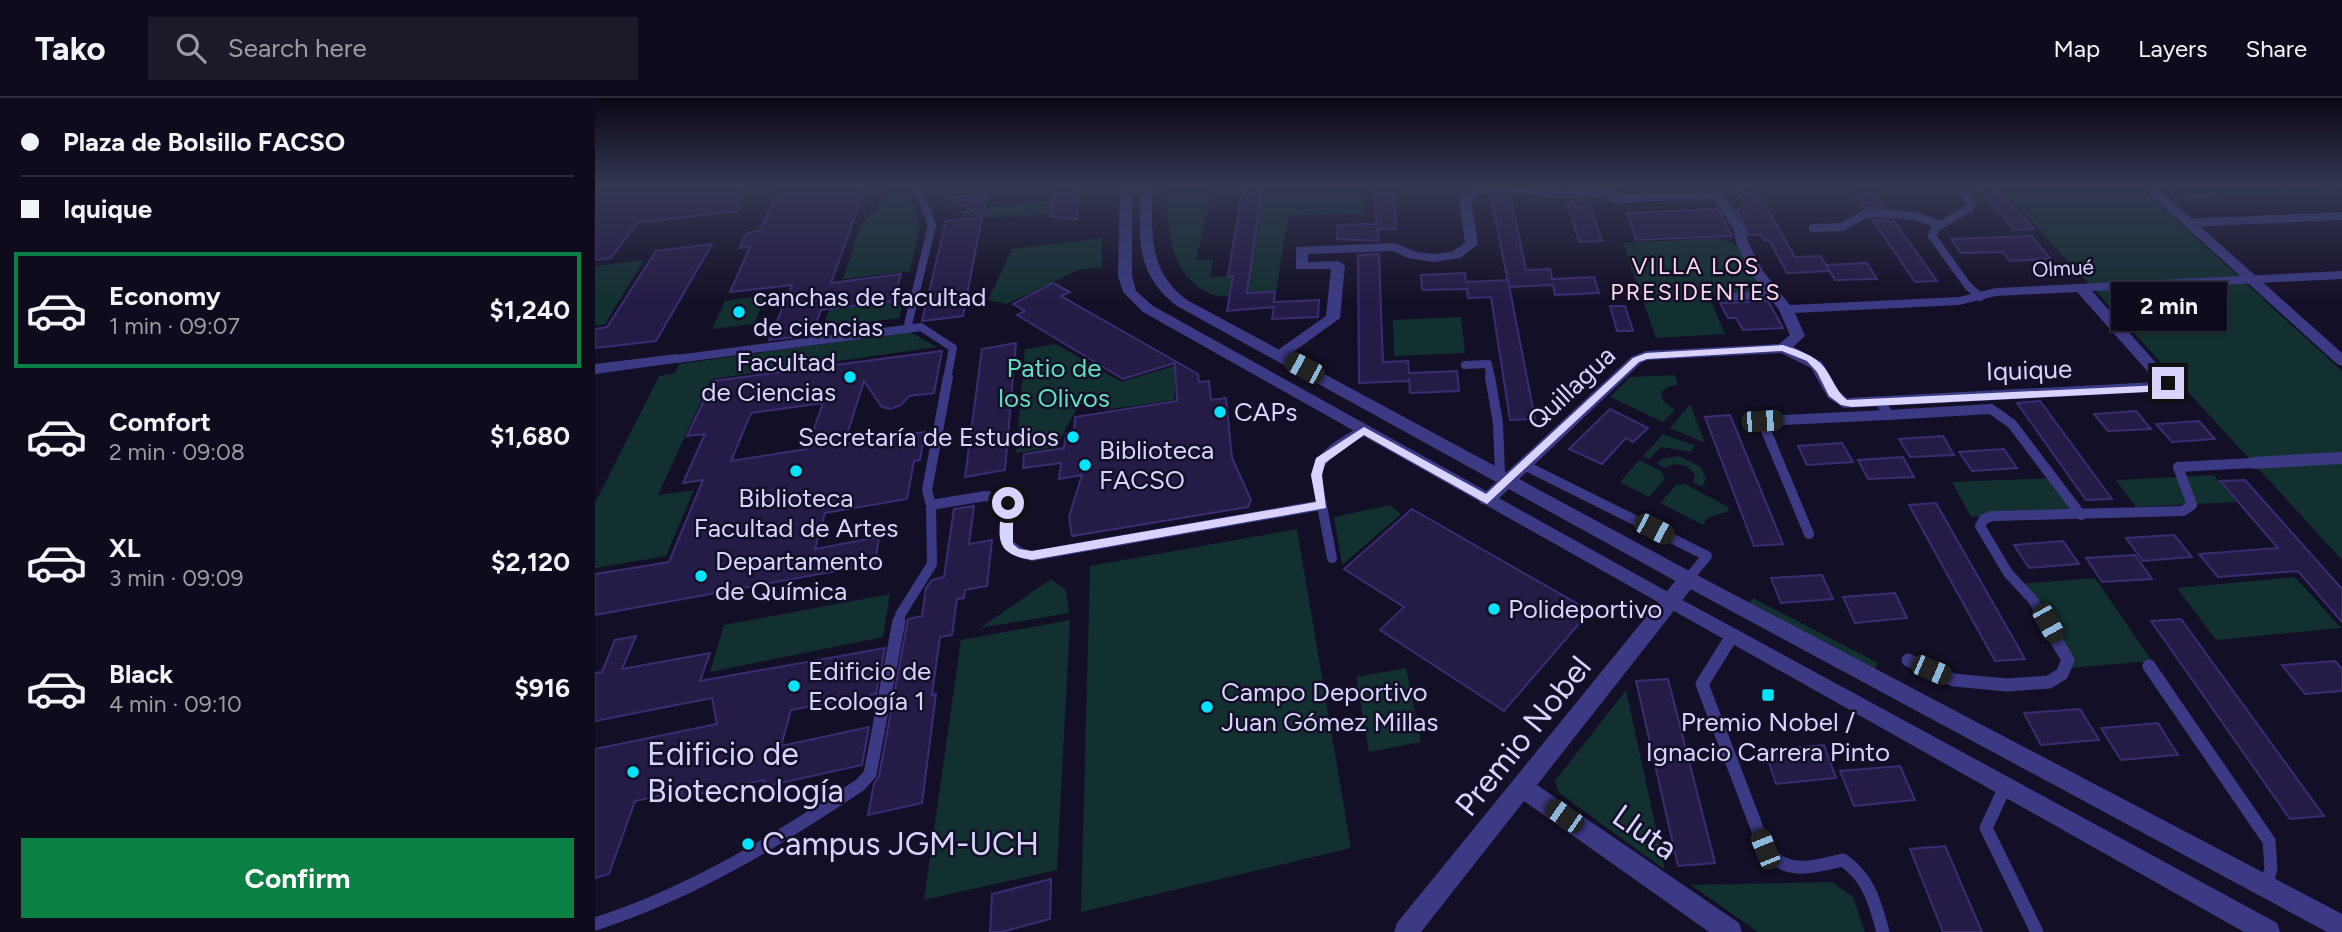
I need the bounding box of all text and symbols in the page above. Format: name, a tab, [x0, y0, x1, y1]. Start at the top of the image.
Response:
search box	[148, 17, 638, 80]
text: Tako	[35, 29, 106, 68]
icon: search	[172, 29, 210, 67]
text: Search here	[228, 32, 367, 64]
text: Map	[2053, 34, 2100, 63]
text: Layers	[2138, 34, 2207, 63]
text: Share	[2245, 34, 2307, 63]
text: Plaza de Bolsillo FACSO	[63, 126, 345, 158]
text: Iquique	[63, 193, 152, 225]
district label: VILLA LOS PRESIDENTES	[1610, 252, 1782, 306]
street label: Olmué	[2031, 254, 2095, 282]
icon: car	[25, 279, 88, 342]
text: Economy	[109, 280, 221, 312]
place label: canchas de facultad de ciencias	[753, 281, 986, 343]
callout: 2 min	[2110, 282, 2226, 330]
text: 2 min	[2140, 292, 2198, 320]
text: $1,240	[490, 294, 570, 326]
marker: canchas de facultad de ciencias	[731, 304, 747, 320]
text: 1 min · 09:07	[109, 312, 240, 340]
street label: Quillagua	[1520, 339, 1622, 437]
place label: Facultad de Ciencias	[701, 346, 836, 408]
car	[1281, 349, 1328, 387]
park label: Patio de los Olivos	[998, 352, 1110, 414]
street label: Iquique	[1985, 353, 2073, 387]
route end	[2152, 367, 2184, 399]
marker: Facultad de Ciencias	[842, 369, 858, 385]
place label: CAPs	[1234, 396, 1297, 428]
marker: CAPs	[1212, 404, 1228, 420]
icon: car	[25, 405, 88, 468]
text: Comfort	[109, 406, 211, 438]
car	[1741, 409, 1784, 433]
text: $1,680	[490, 420, 570, 452]
place label: Secretaría de Estudios	[798, 421, 1059, 453]
marker: Secretaría de Estudios	[1065, 429, 1081, 445]
place label: Biblioteca FACSO	[1099, 434, 1214, 496]
text: 2 min · 09:08	[109, 438, 245, 466]
marker: Biblioteca FACSO	[1077, 457, 1093, 473]
marker: Biblioteca Facultad de Artes	[788, 463, 804, 479]
place label: Biblioteca Facultad de Artes	[694, 482, 898, 544]
route start	[992, 487, 1024, 519]
car	[1631, 510, 1678, 548]
icon: car	[25, 531, 88, 594]
text: XL	[109, 532, 141, 564]
place label: Departamento de Química	[715, 545, 883, 607]
text: $2,120	[491, 546, 570, 578]
text: 3 min · 09:09	[109, 564, 243, 592]
marker: Departamento de Química	[693, 568, 709, 584]
place label: Polideportivo	[1508, 593, 1662, 625]
car	[2029, 600, 2068, 646]
marker: Polideportivo	[1486, 601, 1502, 617]
street label: Premio Nobel	[1447, 649, 1599, 823]
car	[1908, 652, 1955, 688]
place label: Edificio de Ecología 1	[808, 655, 931, 717]
icon: car	[25, 657, 88, 720]
text: Black	[109, 658, 173, 690]
text: $916	[514, 672, 570, 704]
place label: Campo Deportivo Juan Gómez Millas	[1221, 676, 1438, 738]
marker: Edificio de Ecología 1	[786, 678, 802, 694]
marker: Premio Nobel / Ignacio Carrera Pinto	[1760, 687, 1776, 703]
text: 4 min · 09:10	[109, 690, 242, 718]
marker: Campo Deportivo Juan Gómez Millas	[1199, 699, 1215, 715]
place label: Premio Nobel / Ignacio Carrera Pinto	[1646, 706, 1890, 768]
place label: Edificio de Biotecnología	[647, 735, 844, 810]
marker: Edificio de Biotecnología	[625, 764, 641, 780]
car	[1541, 795, 1588, 837]
street label: Lluta	[1605, 796, 1685, 868]
place label: Campus JGM-UCH	[762, 825, 1039, 863]
car	[1748, 826, 1783, 872]
marker: Campus JGM-UCH	[740, 836, 756, 852]
button: Confirm	[21, 838, 574, 918]

